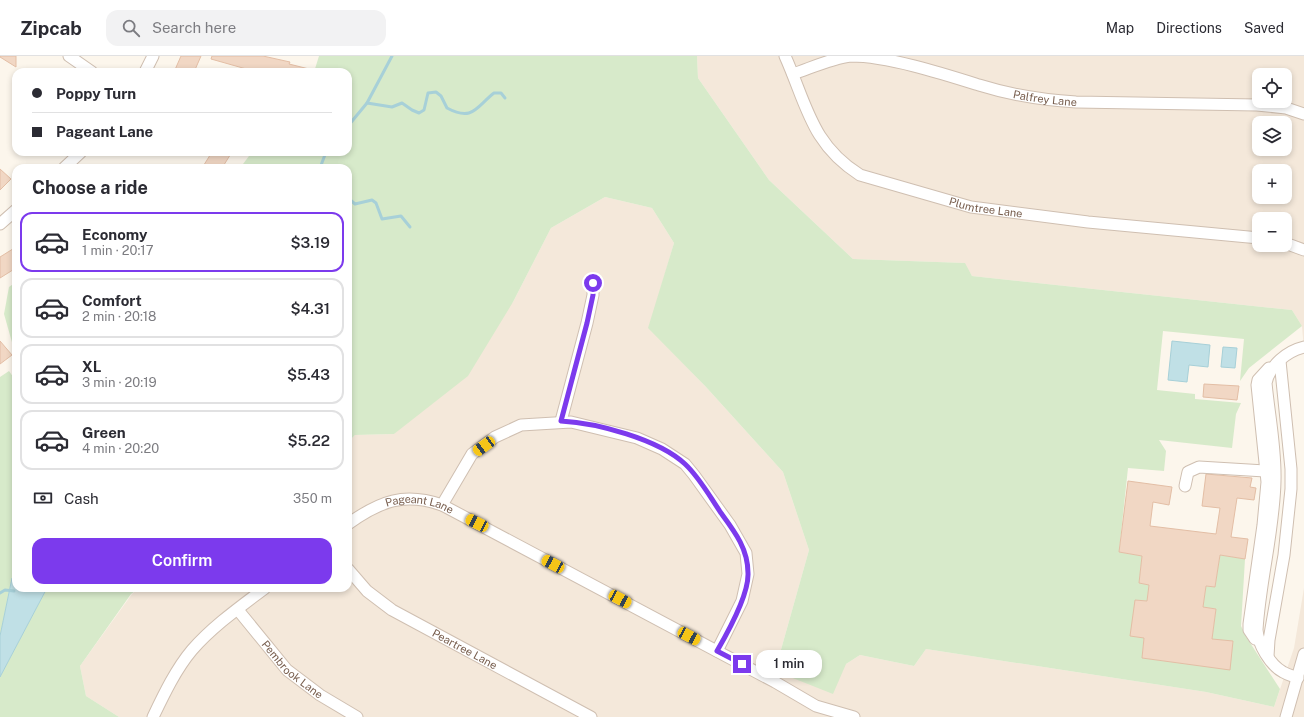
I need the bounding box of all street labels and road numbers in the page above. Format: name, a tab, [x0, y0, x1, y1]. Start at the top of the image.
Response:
street label: Palfrey Lane	[1012, 88, 1077, 108]
street label: Plumtree Lane	[948, 195, 1023, 220]
street label: Pageant Lane	[384, 493, 456, 516]
street label: Peartree Lane	[430, 627, 499, 671]
street label: Pembrook Lane	[259, 638, 325, 701]

